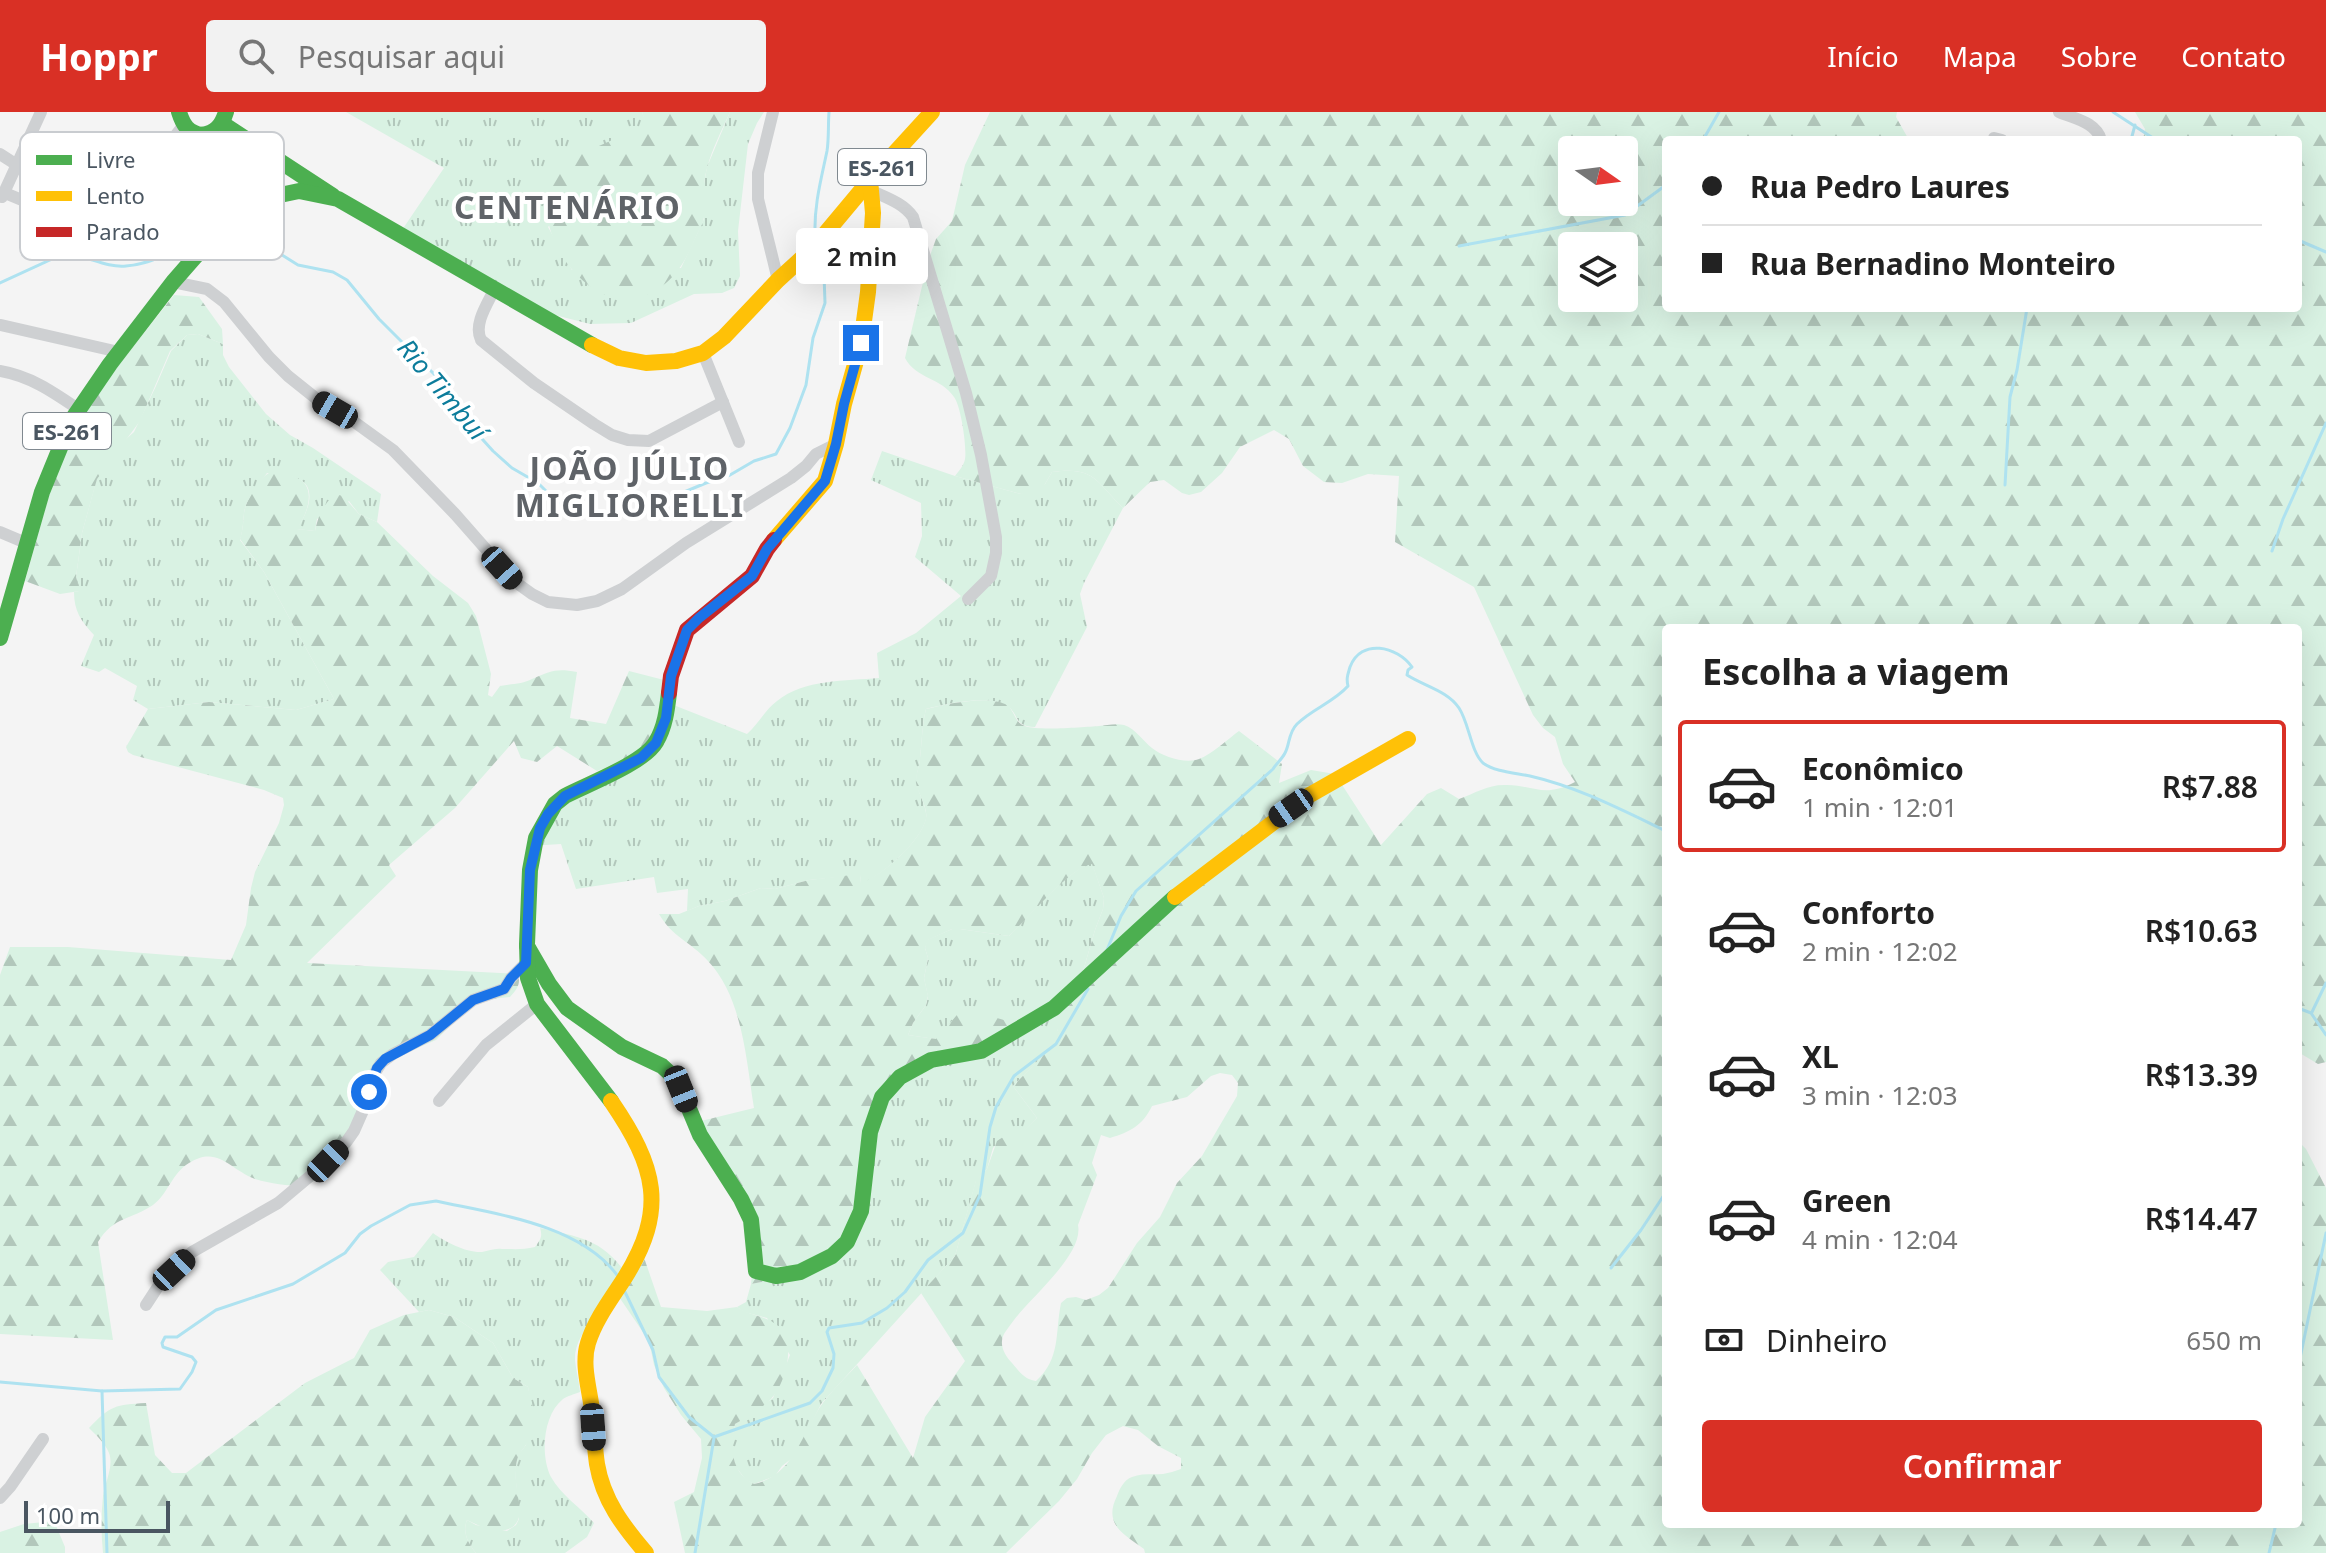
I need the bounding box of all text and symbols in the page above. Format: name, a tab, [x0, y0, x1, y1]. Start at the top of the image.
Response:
search box	[206, 20, 766, 92]
text: Hoppr	[40, 30, 158, 82]
icon: search	[234, 34, 278, 78]
text: Pesquisar aqui	[298, 36, 505, 77]
text: Início	[1827, 37, 1899, 75]
text: Mapa	[1943, 37, 2017, 75]
text: Sobre	[2061, 37, 2137, 75]
text: Contato	[2181, 37, 2286, 75]
legend	[20, 132, 284, 260]
north arrow	[1558, 136, 1638, 216]
map controls	[1558, 136, 1638, 312]
text: Livre	[86, 144, 135, 174]
road number: ES-261	[838, 149, 926, 185]
text: Rua Pedro Laures	[1750, 166, 2010, 207]
text: Lento	[86, 180, 145, 210]
district label: CENTENÁRIO	[454, 185, 682, 228]
text: Parado	[86, 216, 159, 246]
callout: 2 min	[795, 227, 927, 283]
button: layers	[1558, 232, 1638, 312]
text: 2 min	[827, 238, 897, 274]
text: Rua Bernadino Monteiro	[1750, 243, 2116, 284]
route end	[843, 325, 879, 361]
water label: Rio Timbuí	[390, 331, 498, 450]
car	[308, 388, 362, 432]
road number: ES-261	[23, 413, 111, 449]
district label: JOÃO JÚLIO MIGLIORELLI	[515, 446, 745, 526]
car	[477, 542, 527, 594]
text: Escolha a viagem	[1702, 647, 2010, 696]
text: Econômico	[1802, 748, 1964, 789]
icon: car	[1706, 750, 1778, 822]
text: R$7.88	[2162, 766, 2258, 807]
car	[1264, 784, 1318, 832]
text: 1 min · 12:01	[1802, 789, 1958, 825]
text: Conforto	[1802, 892, 1935, 933]
icon: car	[1706, 894, 1778, 966]
text: R$10.63	[2145, 910, 2258, 951]
text: 2 min · 12:02	[1802, 933, 1958, 969]
text: XL	[1802, 1036, 1839, 1077]
icon: car	[1706, 1038, 1778, 1110]
text: R$13.39	[2145, 1054, 2258, 1095]
car	[661, 1062, 701, 1116]
route start	[351, 1074, 387, 1110]
text: 3 min · 12:03	[1802, 1077, 1958, 1113]
car	[303, 1135, 353, 1187]
text: Green	[1802, 1180, 1892, 1221]
icon: car	[1706, 1182, 1778, 1254]
text: R$14.47	[2145, 1198, 2258, 1239]
text: 4 min · 12:04	[1802, 1221, 1958, 1257]
car	[148, 1245, 200, 1295]
icon: cash	[1702, 1318, 1746, 1362]
text: Dinheiro	[1766, 1320, 1887, 1361]
text: 650 m	[2186, 1322, 2262, 1358]
car	[579, 1402, 607, 1452]
button: Confirmar	[1702, 1420, 2262, 1512]
scale bar	[24, 1497, 170, 1533]
text: 100 m	[36, 1500, 100, 1530]

